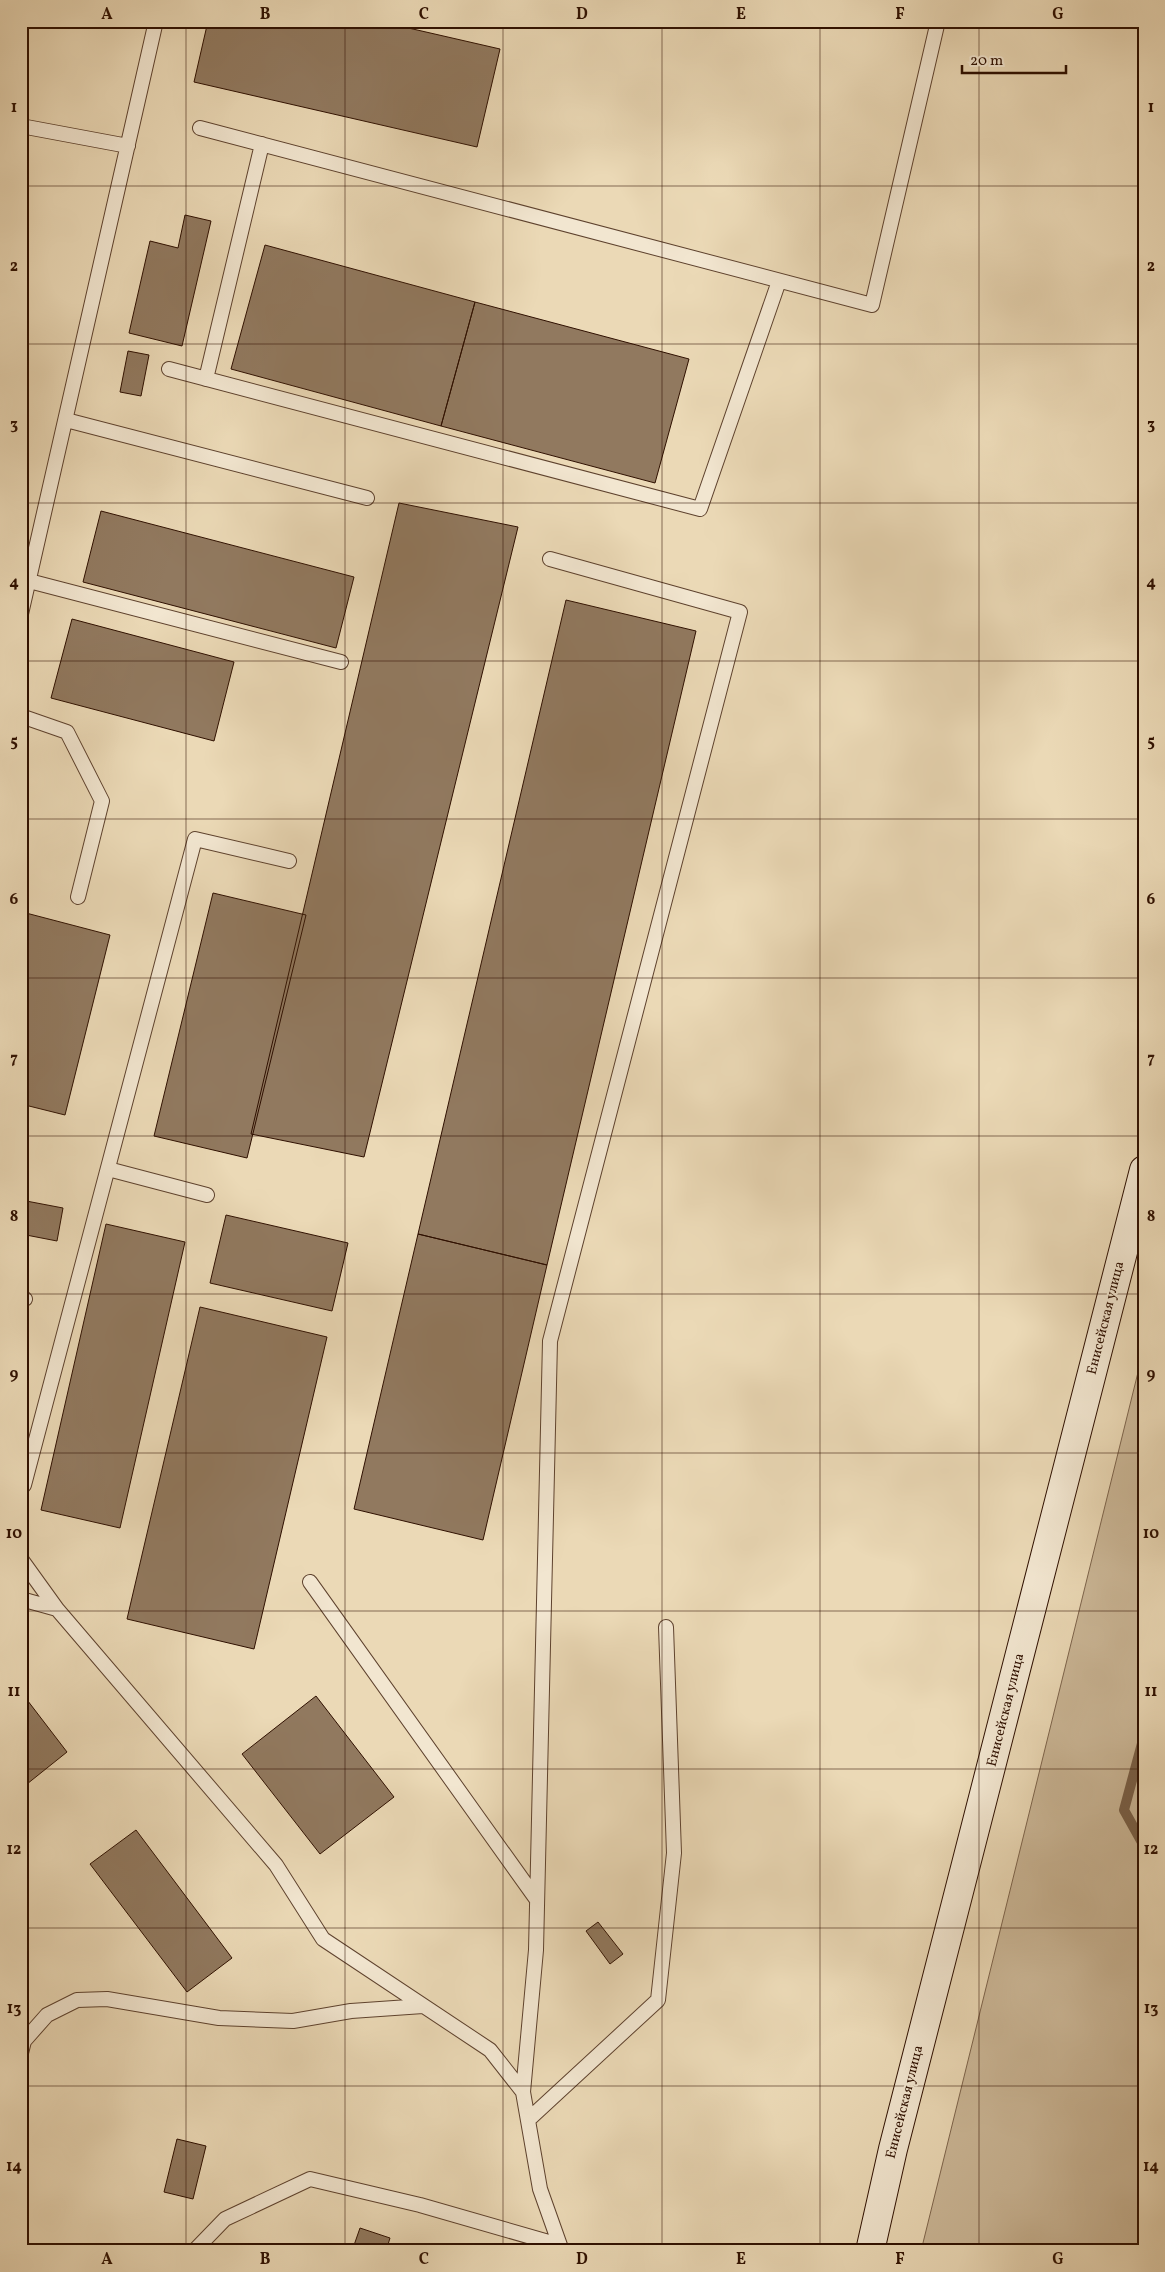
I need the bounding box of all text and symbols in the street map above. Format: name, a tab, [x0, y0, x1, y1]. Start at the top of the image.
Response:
text: A	[101, 4, 113, 26]
text: B	[260, 4, 271, 26]
text: C	[419, 4, 429, 26]
text: D	[576, 4, 588, 26]
text: E	[736, 4, 746, 26]
text: F	[895, 4, 905, 26]
text: G	[1052, 4, 1064, 26]
scale bar	[962, 42, 1066, 74]
text: 20 m	[970, 51, 1003, 72]
text: 1	[11, 97, 17, 119]
text: 1	[1148, 97, 1154, 119]
text: 2	[10, 256, 18, 278]
text: 2	[1147, 256, 1155, 278]
text: 3	[10, 414, 18, 436]
text: 3	[1147, 414, 1155, 436]
text: 4	[9, 572, 19, 594]
text: 4	[1146, 572, 1156, 594]
text: 5	[10, 731, 18, 753]
text: 5	[1147, 731, 1155, 753]
text: 6	[10, 889, 19, 911]
text: 6	[1147, 889, 1156, 911]
text: 7	[10, 1048, 18, 1070]
text: 7	[1147, 1048, 1155, 1070]
text: 8	[10, 1206, 18, 1228]
text: 8	[1147, 1206, 1155, 1228]
street label: Енисейская улица	[1083, 1259, 1129, 1377]
text: 9	[10, 1364, 19, 1386]
text: 9	[1147, 1364, 1156, 1386]
text: 10	[6, 1523, 22, 1545]
text: 10	[1143, 1523, 1159, 1545]
street label: Енисейская улица	[983, 1651, 1029, 1769]
text: 11	[8, 1681, 20, 1703]
text: 11	[1145, 1681, 1157, 1703]
text: 12	[7, 1839, 21, 1861]
text: 12	[1144, 1839, 1158, 1861]
text: 13	[7, 1998, 21, 2020]
text: 13	[1144, 1998, 1158, 2020]
street label: Енисейская улица	[882, 2043, 928, 2161]
text: 14	[6, 2156, 22, 2178]
text: 14	[1143, 2156, 1159, 2178]
text: A	[101, 2249, 113, 2271]
text: B	[260, 2249, 271, 2271]
text: C	[419, 2249, 429, 2271]
text: D	[576, 2249, 588, 2271]
text: E	[736, 2249, 746, 2271]
text: F	[895, 2249, 905, 2271]
text: G	[1052, 2249, 1064, 2271]

